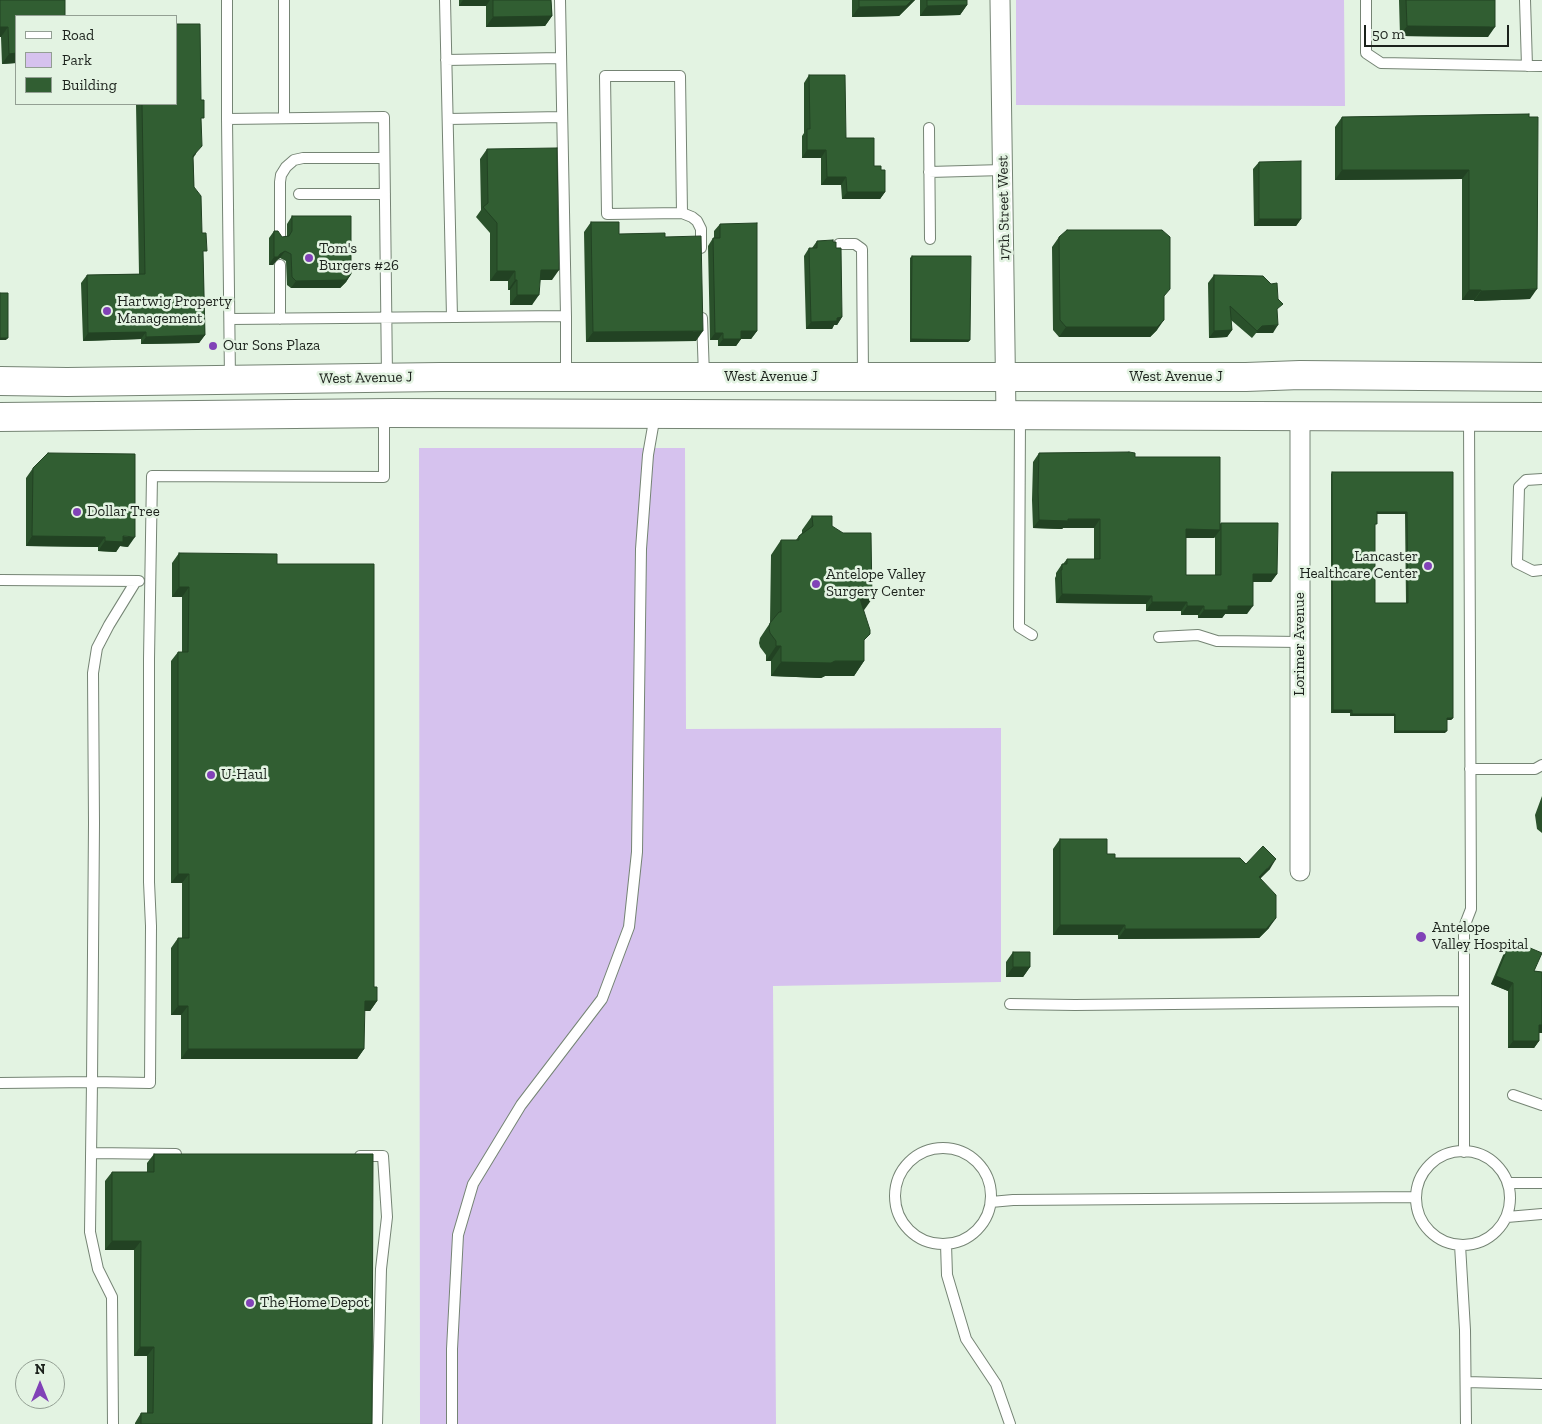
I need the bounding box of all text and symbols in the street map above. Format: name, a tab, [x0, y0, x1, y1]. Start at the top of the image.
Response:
legend	[15, 15, 178, 105]
scale bar	[1367, 15, 1512, 47]
text: 50 m	[1372, 25, 1405, 43]
text: Road	[62, 26, 94, 44]
text: Park	[62, 51, 92, 69]
text: Building	[62, 76, 117, 94]
street label: 17th Street West	[994, 155, 1014, 261]
place label: Tom's Burgers #26	[319, 240, 399, 275]
marker: Tom's Burgers #26	[303, 252, 315, 264]
place label: Hartwig Property Management	[117, 293, 232, 328]
marker: Hartwig Property Management	[101, 305, 113, 317]
place label: Our Sons Plaza	[223, 337, 320, 355]
marker: Our Sons Plaza	[207, 340, 219, 352]
street label: West Avenue J	[319, 368, 413, 388]
street label: West Avenue J	[724, 368, 818, 386]
street label: West Avenue J	[1129, 368, 1223, 386]
place label: Dollar Tree	[87, 503, 160, 521]
marker: Dollar Tree	[71, 506, 83, 518]
place label: Lancaster Healthcare Center	[1300, 548, 1418, 583]
marker: Lancaster Healthcare Center	[1422, 560, 1434, 572]
place label: Antelope Valley Surgery Center	[826, 566, 926, 601]
marker: Antelope Valley Surgery Center	[810, 578, 822, 590]
street label: Lorimer Avenue	[1291, 592, 1309, 696]
place label: U-Haul	[221, 766, 267, 784]
marker: U-Haul	[205, 769, 217, 781]
place label: Antelope Valley Hospital	[1432, 919, 1528, 954]
marker: Antelope Valley Hospital	[1414, 930, 1428, 944]
place label: The Home Depot	[260, 1294, 369, 1312]
marker: The Home Depot	[244, 1297, 256, 1309]
north arrow	[15, 1359, 65, 1409]
text: N	[35, 1361, 45, 1378]

